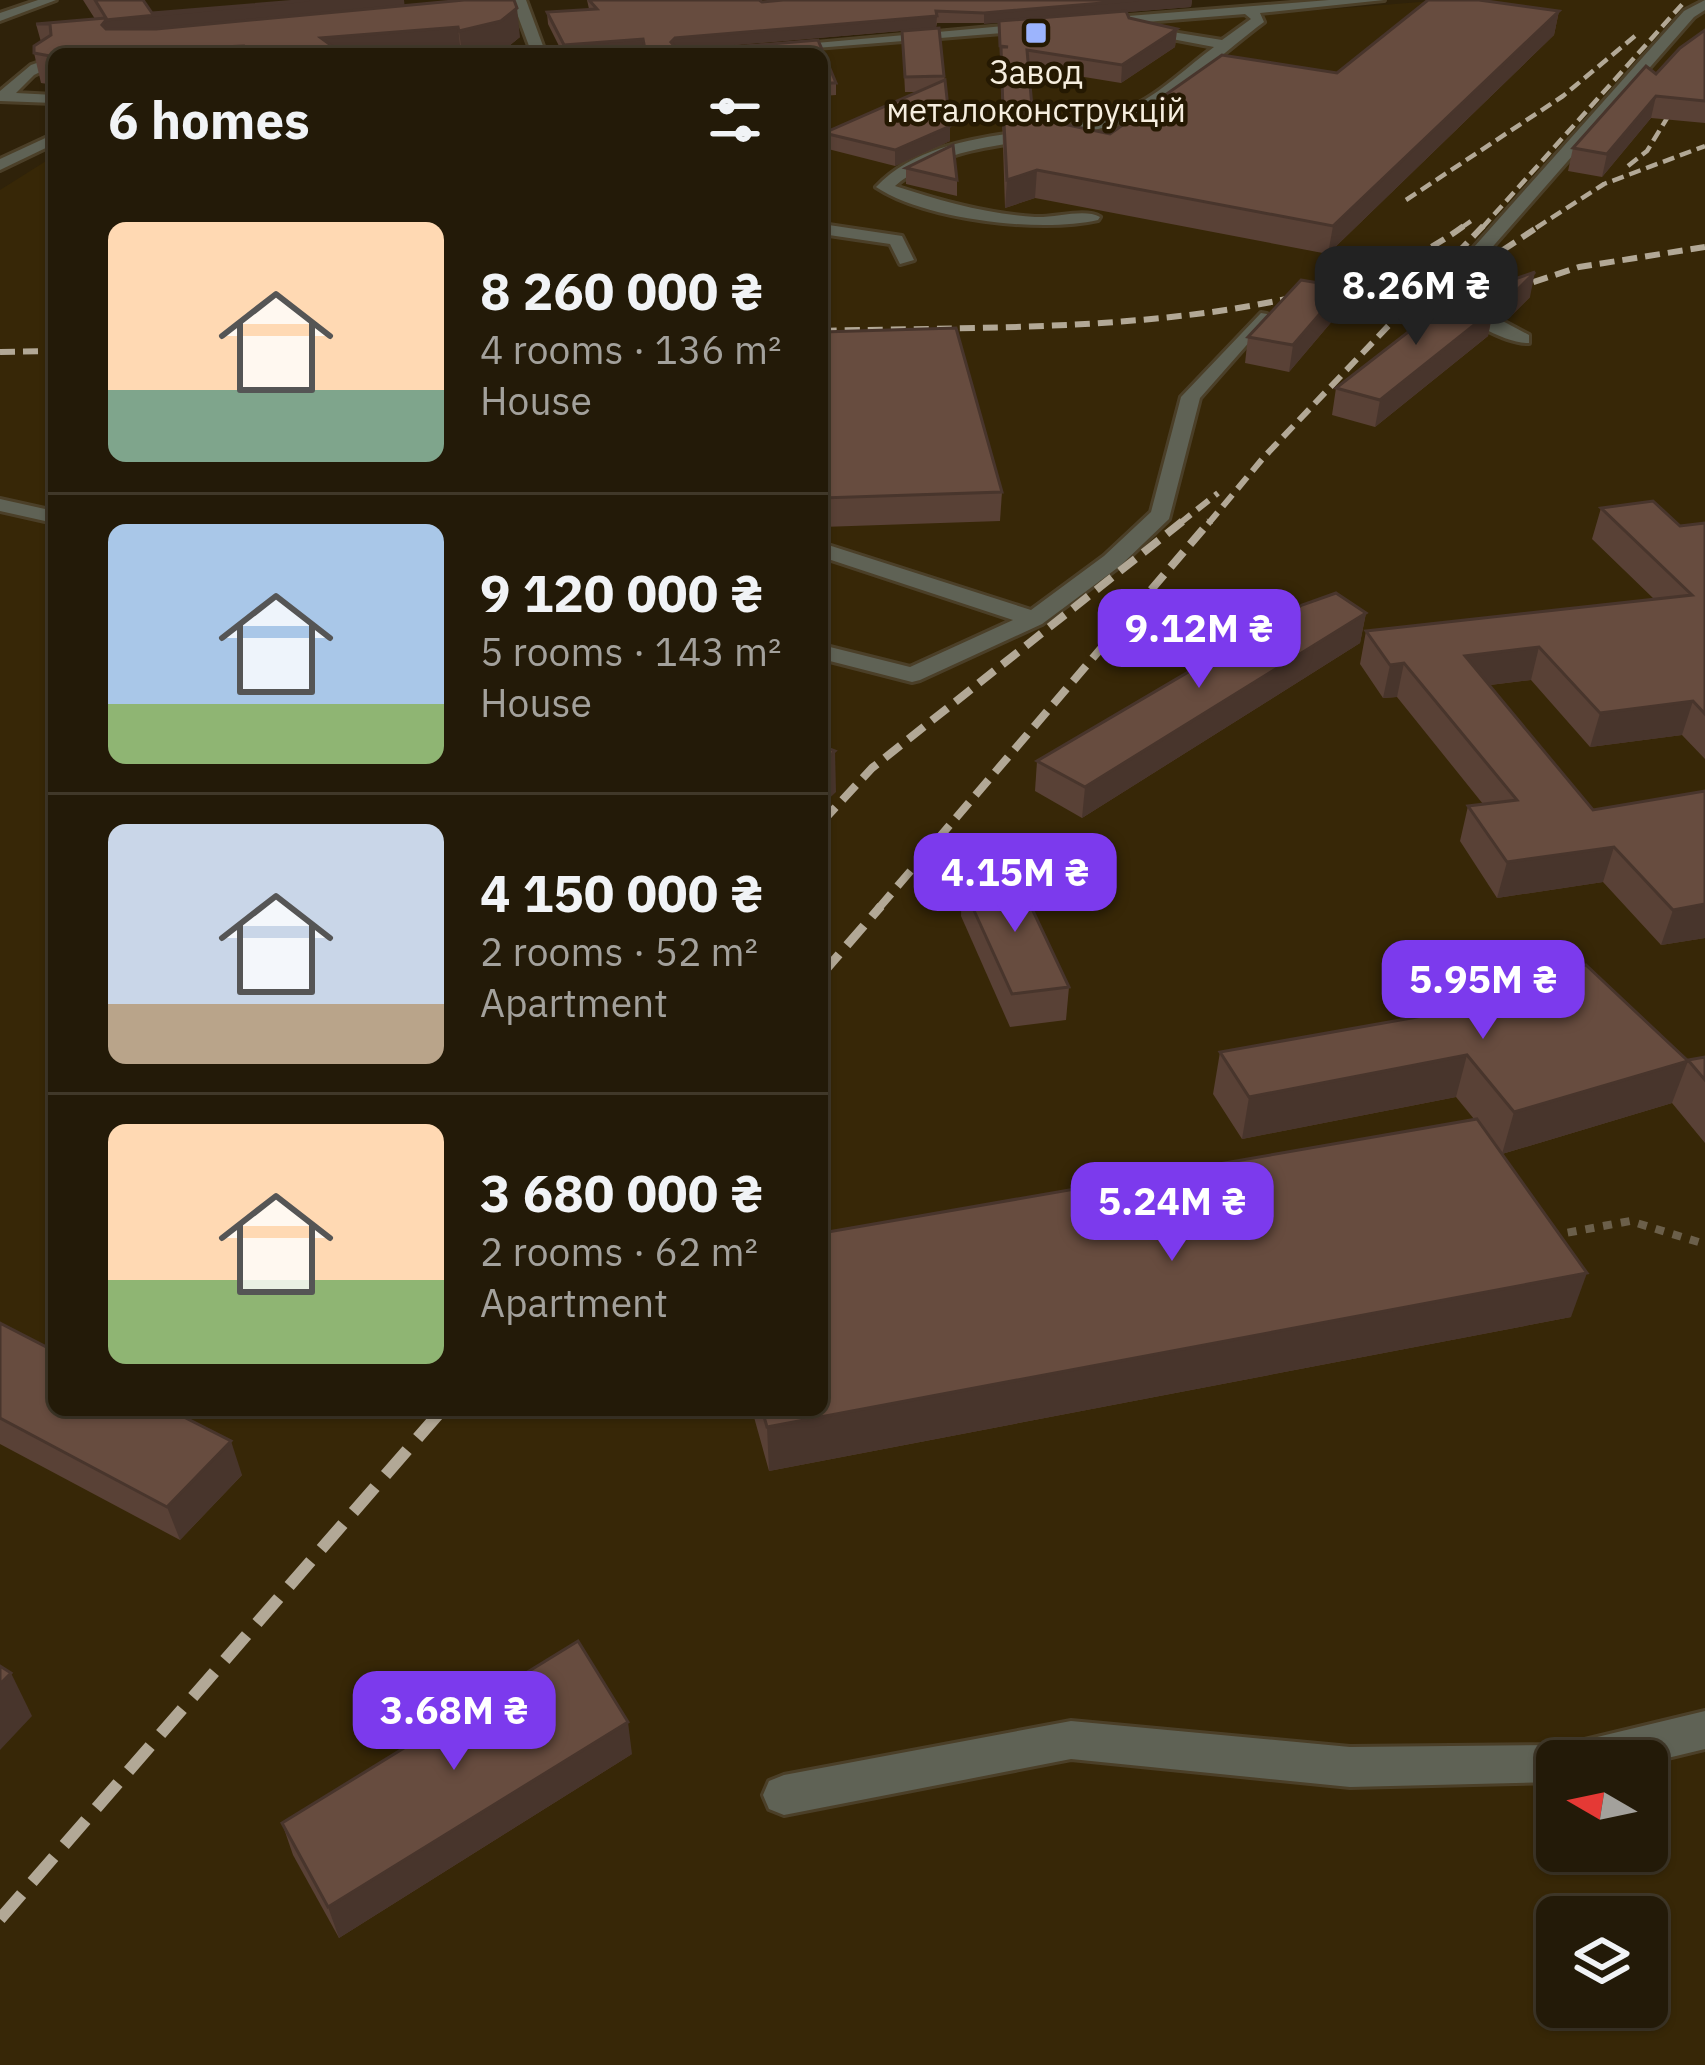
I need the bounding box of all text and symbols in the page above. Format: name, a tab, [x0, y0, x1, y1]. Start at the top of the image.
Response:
marker: Завод металоконструкцій	[1023, 20, 1049, 46]
place label: Завод металоконструкцій	[886, 50, 1186, 131]
text: 6 homes	[108, 87, 310, 153]
icon: filters	[702, 87, 768, 153]
pin: 8.26M ₴	[1305, 246, 1527, 348]
text: 8 260 000 ₴	[480, 258, 763, 324]
text: 8.26M ₴	[1342, 259, 1490, 310]
icon: home	[204, 270, 348, 414]
text: 4 rooms · 136 m²	[480, 324, 782, 375]
text: House	[480, 375, 592, 426]
text: 9 120 000 ₴	[480, 560, 763, 626]
icon: home	[204, 572, 348, 716]
pin: 9.12M ₴	[1088, 589, 1310, 691]
text: 9.12M ₴	[1125, 602, 1273, 653]
text: 5 rooms · 143 m²	[480, 626, 782, 677]
text: House	[480, 677, 592, 728]
pin: 4.15M ₴	[904, 833, 1126, 935]
text: 4.15M ₴	[941, 846, 1089, 897]
text: 4 150 000 ₴	[480, 860, 763, 926]
icon: home	[204, 872, 348, 1016]
text: 2 rooms · 52 m²	[480, 926, 758, 977]
pin: 5.95M ₴	[1372, 940, 1594, 1042]
text: 5.95M ₴	[1409, 953, 1557, 1004]
text: Apartment	[480, 977, 668, 1028]
text: 3 680 000 ₴	[480, 1160, 763, 1226]
pin: 5.24M ₴	[1061, 1162, 1283, 1264]
icon: home	[204, 1172, 348, 1316]
text: 5.24M ₴	[1098, 1175, 1246, 1226]
text: 2 rooms · 62 m²	[480, 1226, 758, 1277]
text: Apartment	[480, 1277, 668, 1328]
pin: 3.68M ₴	[343, 1671, 565, 1773]
text: 3.68M ₴	[380, 1684, 528, 1735]
north arrow	[1536, 1740, 1668, 1872]
map controls	[1536, 1740, 1668, 2028]
button: layers	[1536, 1896, 1668, 2028]

